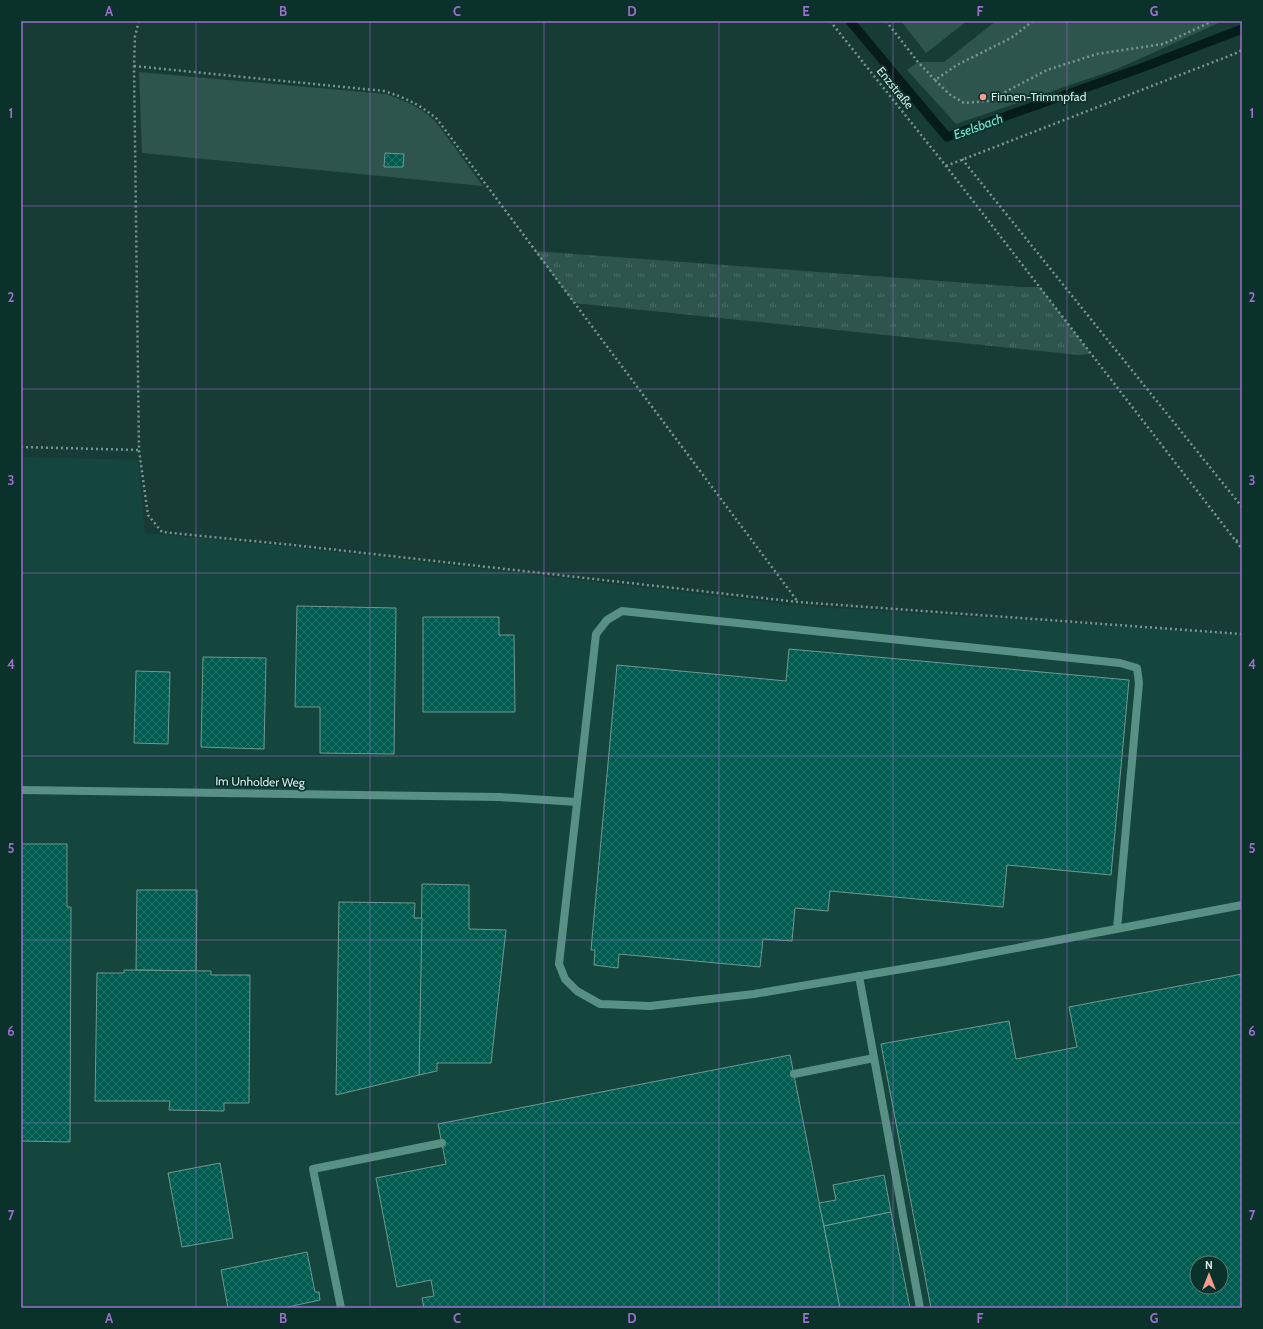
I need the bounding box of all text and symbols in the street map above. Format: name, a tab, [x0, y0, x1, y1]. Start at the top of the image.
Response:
text: A	[105, 3, 114, 19]
text: B	[279, 3, 287, 19]
text: C	[453, 3, 461, 19]
text: D	[627, 3, 637, 19]
text: E	[802, 3, 810, 19]
text: F	[977, 3, 984, 19]
text: G	[1150, 3, 1159, 19]
street label: Enzstraße	[874, 63, 917, 112]
place label: Finnen-Trimmpfad	[991, 89, 1086, 104]
marker: Finnen-Trimmpfad	[978, 92, 988, 102]
text: 1	[9, 105, 13, 121]
text: 1	[1250, 105, 1254, 121]
water label: Eselsbach	[951, 110, 1005, 142]
text: 2	[8, 289, 15, 305]
text: 2	[1249, 289, 1256, 305]
text: 3	[7, 472, 15, 488]
text: 3	[1248, 472, 1256, 488]
text: 4	[7, 656, 15, 672]
text: 4	[1248, 656, 1256, 672]
street label: Im Unholder Weg	[215, 773, 306, 790]
text: 5	[8, 840, 15, 856]
text: 5	[1249, 840, 1256, 856]
text: 6	[7, 1023, 15, 1039]
text: 6	[1248, 1023, 1256, 1039]
text: 7	[8, 1207, 15, 1223]
text: 7	[1249, 1207, 1256, 1223]
north arrow	[1189, 1255, 1229, 1295]
text: N	[1205, 1258, 1213, 1272]
text: A	[105, 1310, 114, 1326]
text: B	[279, 1310, 287, 1326]
text: C	[453, 1310, 461, 1326]
text: D	[627, 1310, 637, 1326]
text: E	[802, 1310, 810, 1326]
text: F	[977, 1310, 984, 1326]
text: G	[1150, 1310, 1159, 1326]

